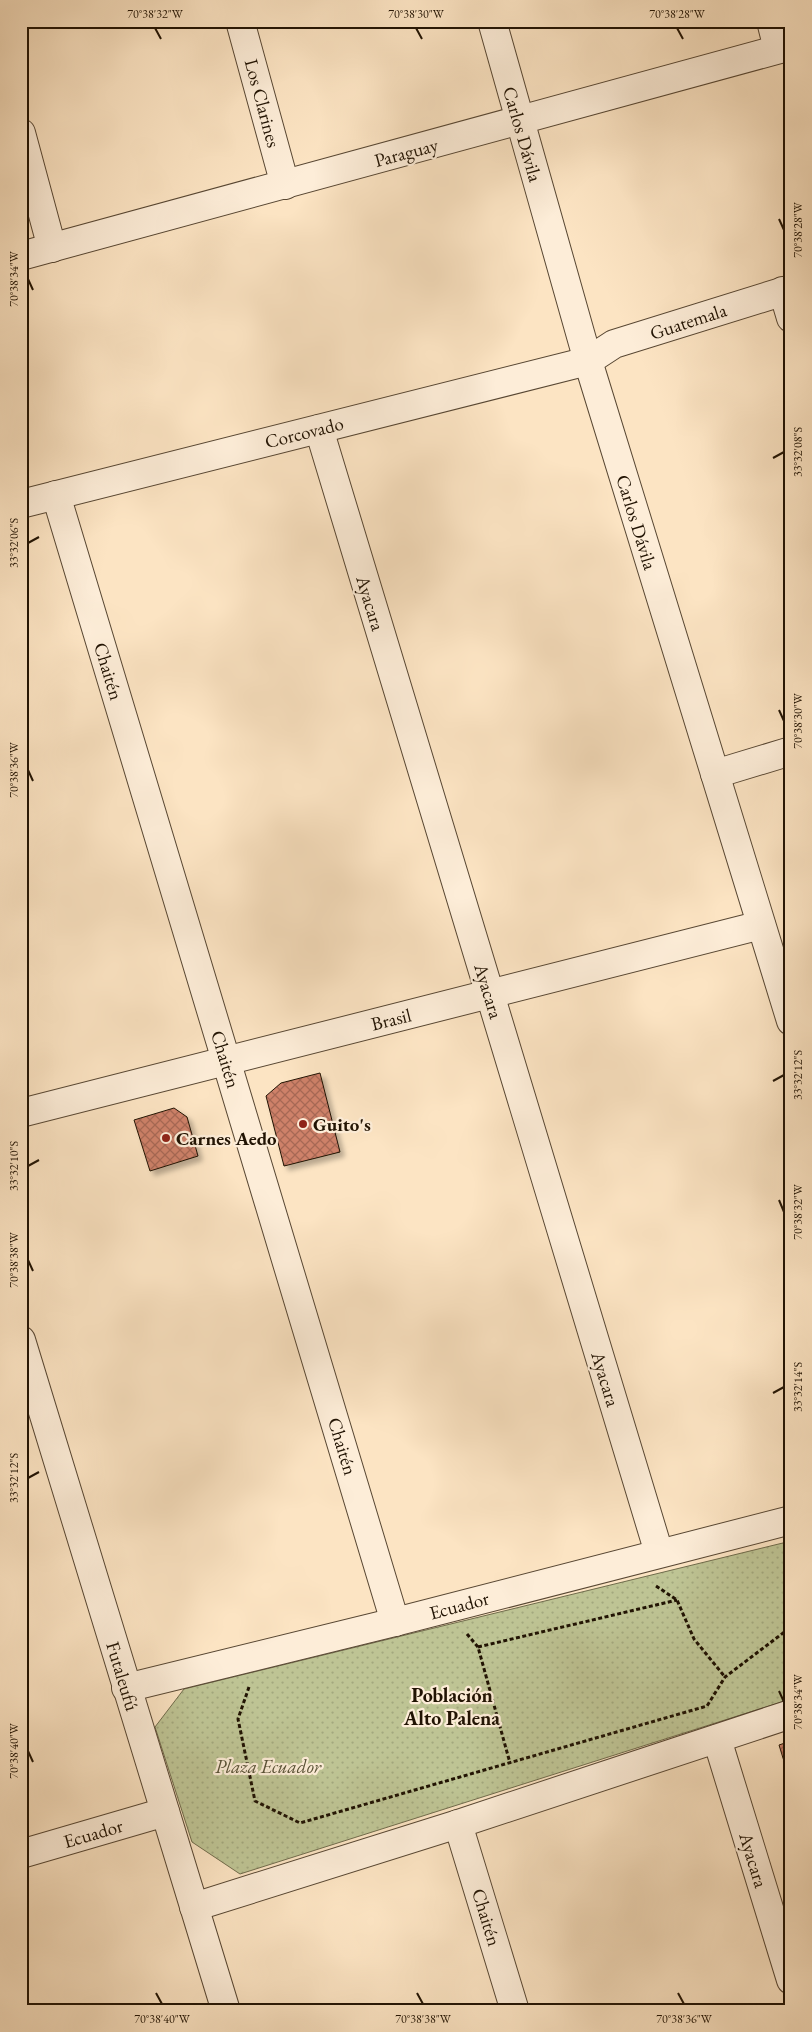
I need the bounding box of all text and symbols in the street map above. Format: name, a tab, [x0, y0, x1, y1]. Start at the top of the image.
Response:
text: 70°38'32"W	[127, 6, 184, 22]
text: 70°38'30"W	[388, 6, 445, 22]
text: 70°38'28"W	[649, 6, 706, 22]
street label: Los Clarines	[239, 56, 286, 150]
street label: Carlos Dávila	[497, 84, 548, 185]
street label: Paraguay	[371, 132, 441, 173]
text: 70°38'28"W	[790, 201, 806, 258]
text: 70°38'34"W	[6, 250, 22, 307]
street label: Guatemala	[647, 297, 730, 346]
street label: Corcovado	[262, 411, 346, 454]
text: 33°32'08"S	[790, 427, 806, 477]
street label: Carlos Dávila	[610, 472, 663, 573]
text: 33°32'06"S	[6, 518, 22, 568]
street label: Ayacara	[350, 572, 391, 634]
street label: Chaitén	[88, 639, 129, 703]
text: 70°38'30"W	[790, 692, 806, 749]
text: 70°38'36"W	[6, 741, 22, 798]
street label: Ayacara	[468, 960, 509, 1022]
street label: Brasil	[368, 1002, 414, 1037]
street label: Chaitén	[205, 1027, 246, 1091]
text: 33°32'12"S	[790, 1050, 806, 1100]
place label: Guito's	[313, 1112, 371, 1137]
marker: Guito's	[297, 1118, 309, 1130]
place label: Carnes Aedo	[176, 1126, 277, 1151]
marker: Carnes Aedo	[160, 1132, 172, 1144]
text: 33°32'10"S	[6, 1141, 22, 1191]
text: 70°38'32"W	[790, 1183, 806, 1240]
text: 70°38'38"W	[6, 1231, 22, 1288]
street label: Ayacara	[585, 1348, 626, 1410]
text: 33°32'14"S	[790, 1362, 806, 1412]
street label: Chaitén	[322, 1414, 363, 1478]
text: 33°32'12"S	[6, 1453, 22, 1503]
street label: Ecuador	[426, 1585, 492, 1625]
street label: Futaleufú	[100, 1638, 145, 1714]
text: 70°38'34"W	[790, 1673, 806, 1730]
district label: Población Alto Palena	[403, 1682, 500, 1731]
text: 70°38'40"W	[6, 1722, 22, 1779]
park label: Plaza Ecuador	[215, 1754, 322, 1779]
street label: Ecuador	[60, 1813, 126, 1854]
street label: Ayacara	[733, 1829, 774, 1891]
street label: Chaitén	[466, 1885, 507, 1949]
text: 70°38'40"W	[134, 2011, 191, 2027]
text: 70°38'38"W	[395, 2011, 452, 2027]
text: 70°38'36"W	[656, 2011, 713, 2027]

